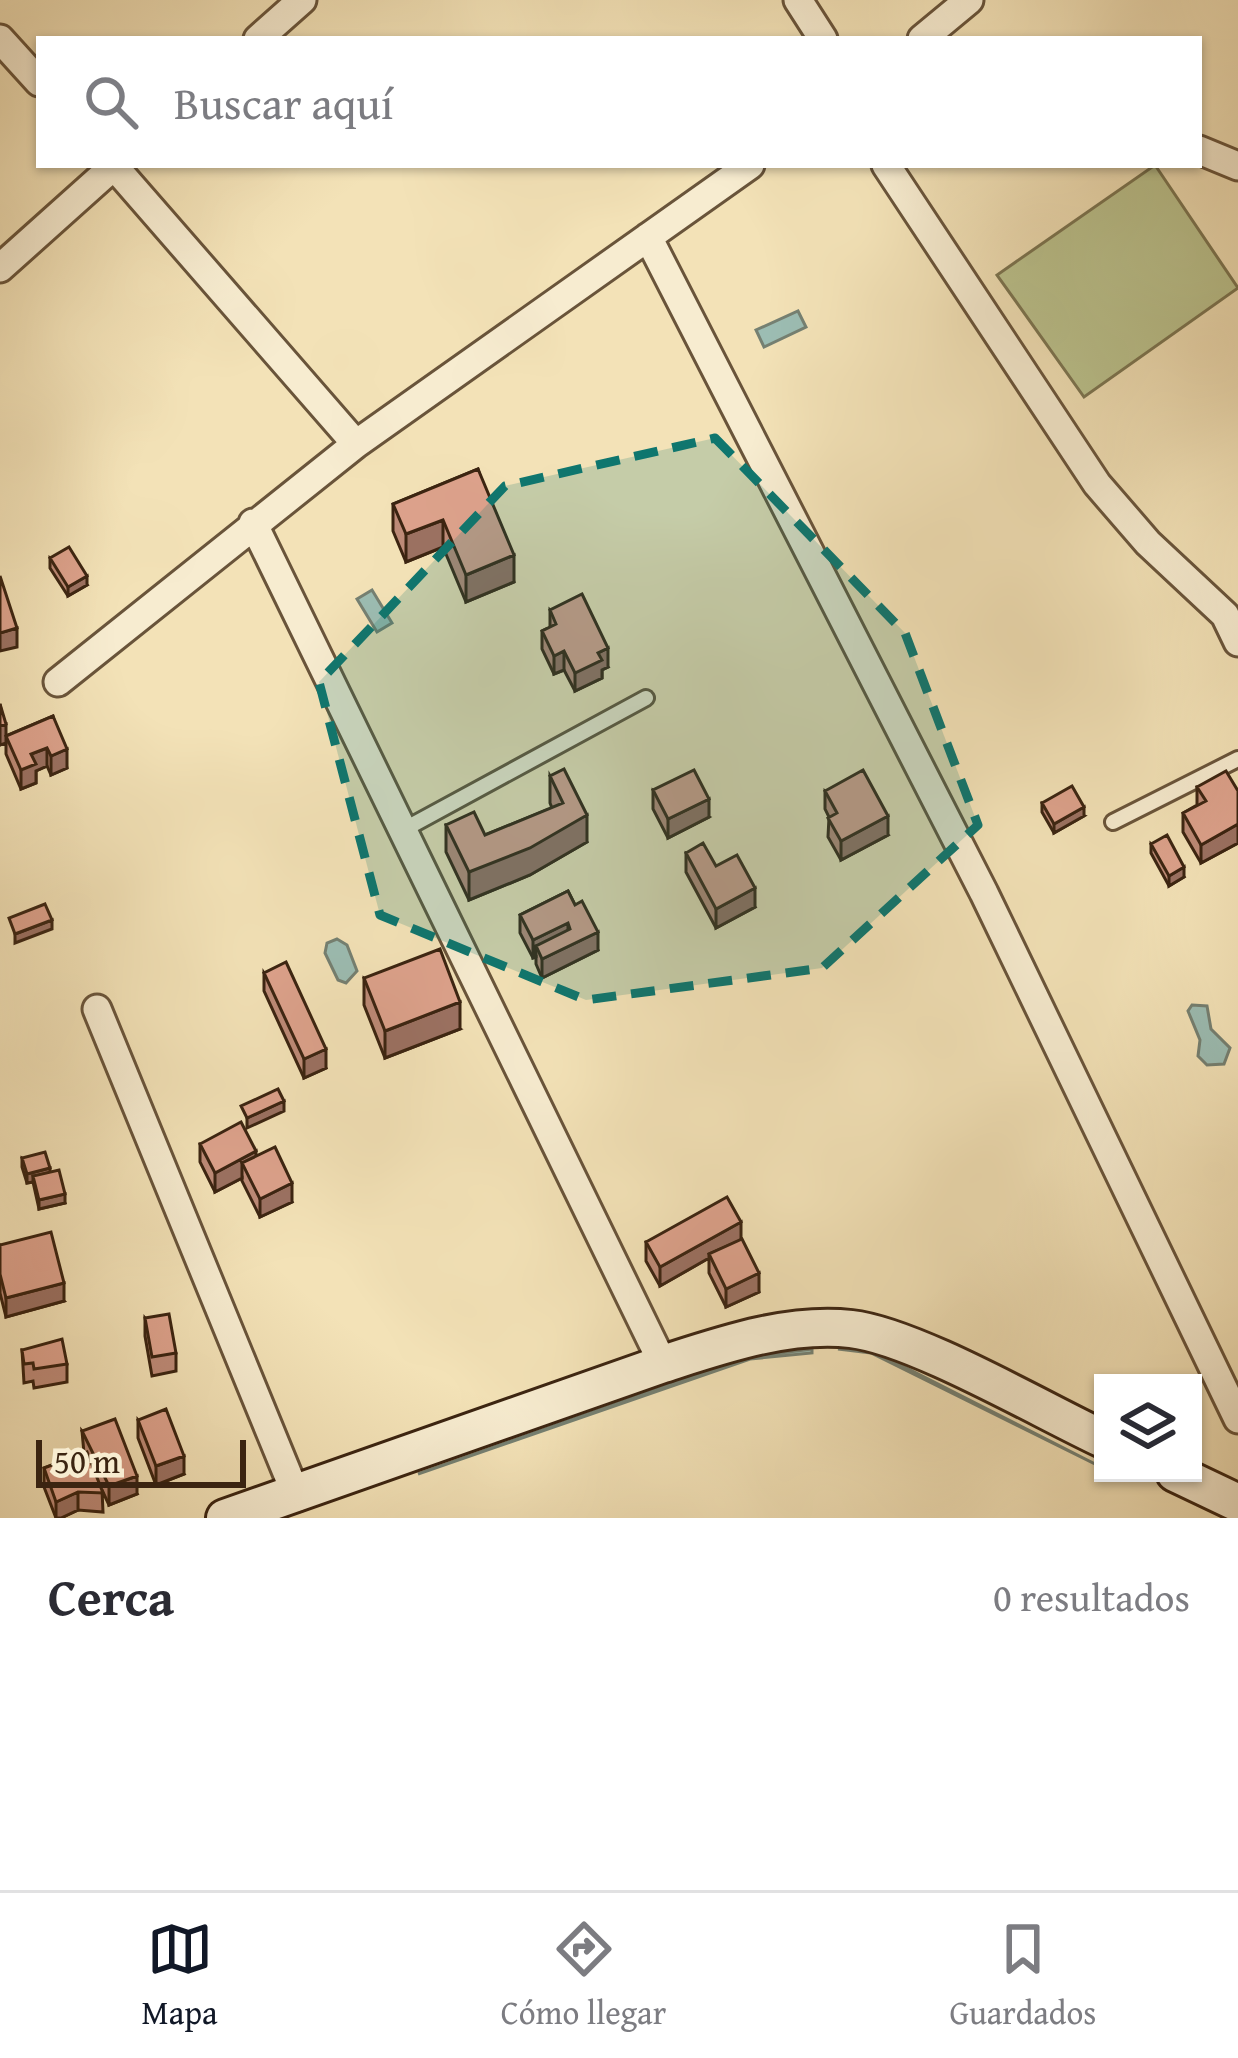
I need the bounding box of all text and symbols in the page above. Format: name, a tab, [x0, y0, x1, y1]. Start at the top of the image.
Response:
search box	[36, 36, 1202, 168]
icon: search	[78, 69, 144, 135]
text: Buscar aquí	[174, 70, 393, 135]
map controls	[1094, 1374, 1202, 1482]
button: layers	[1094, 1374, 1202, 1482]
scale bar	[36, 1434, 246, 1487]
text: 50 m	[54, 1437, 120, 1485]
text: Cerca	[48, 1559, 174, 1634]
text: 0 resultados	[993, 1568, 1190, 1625]
tab: Mapa	[142, 1916, 218, 2036]
tab: Cómo llegar	[501, 1916, 666, 2036]
tab: Guardados	[949, 1916, 1096, 2036]

